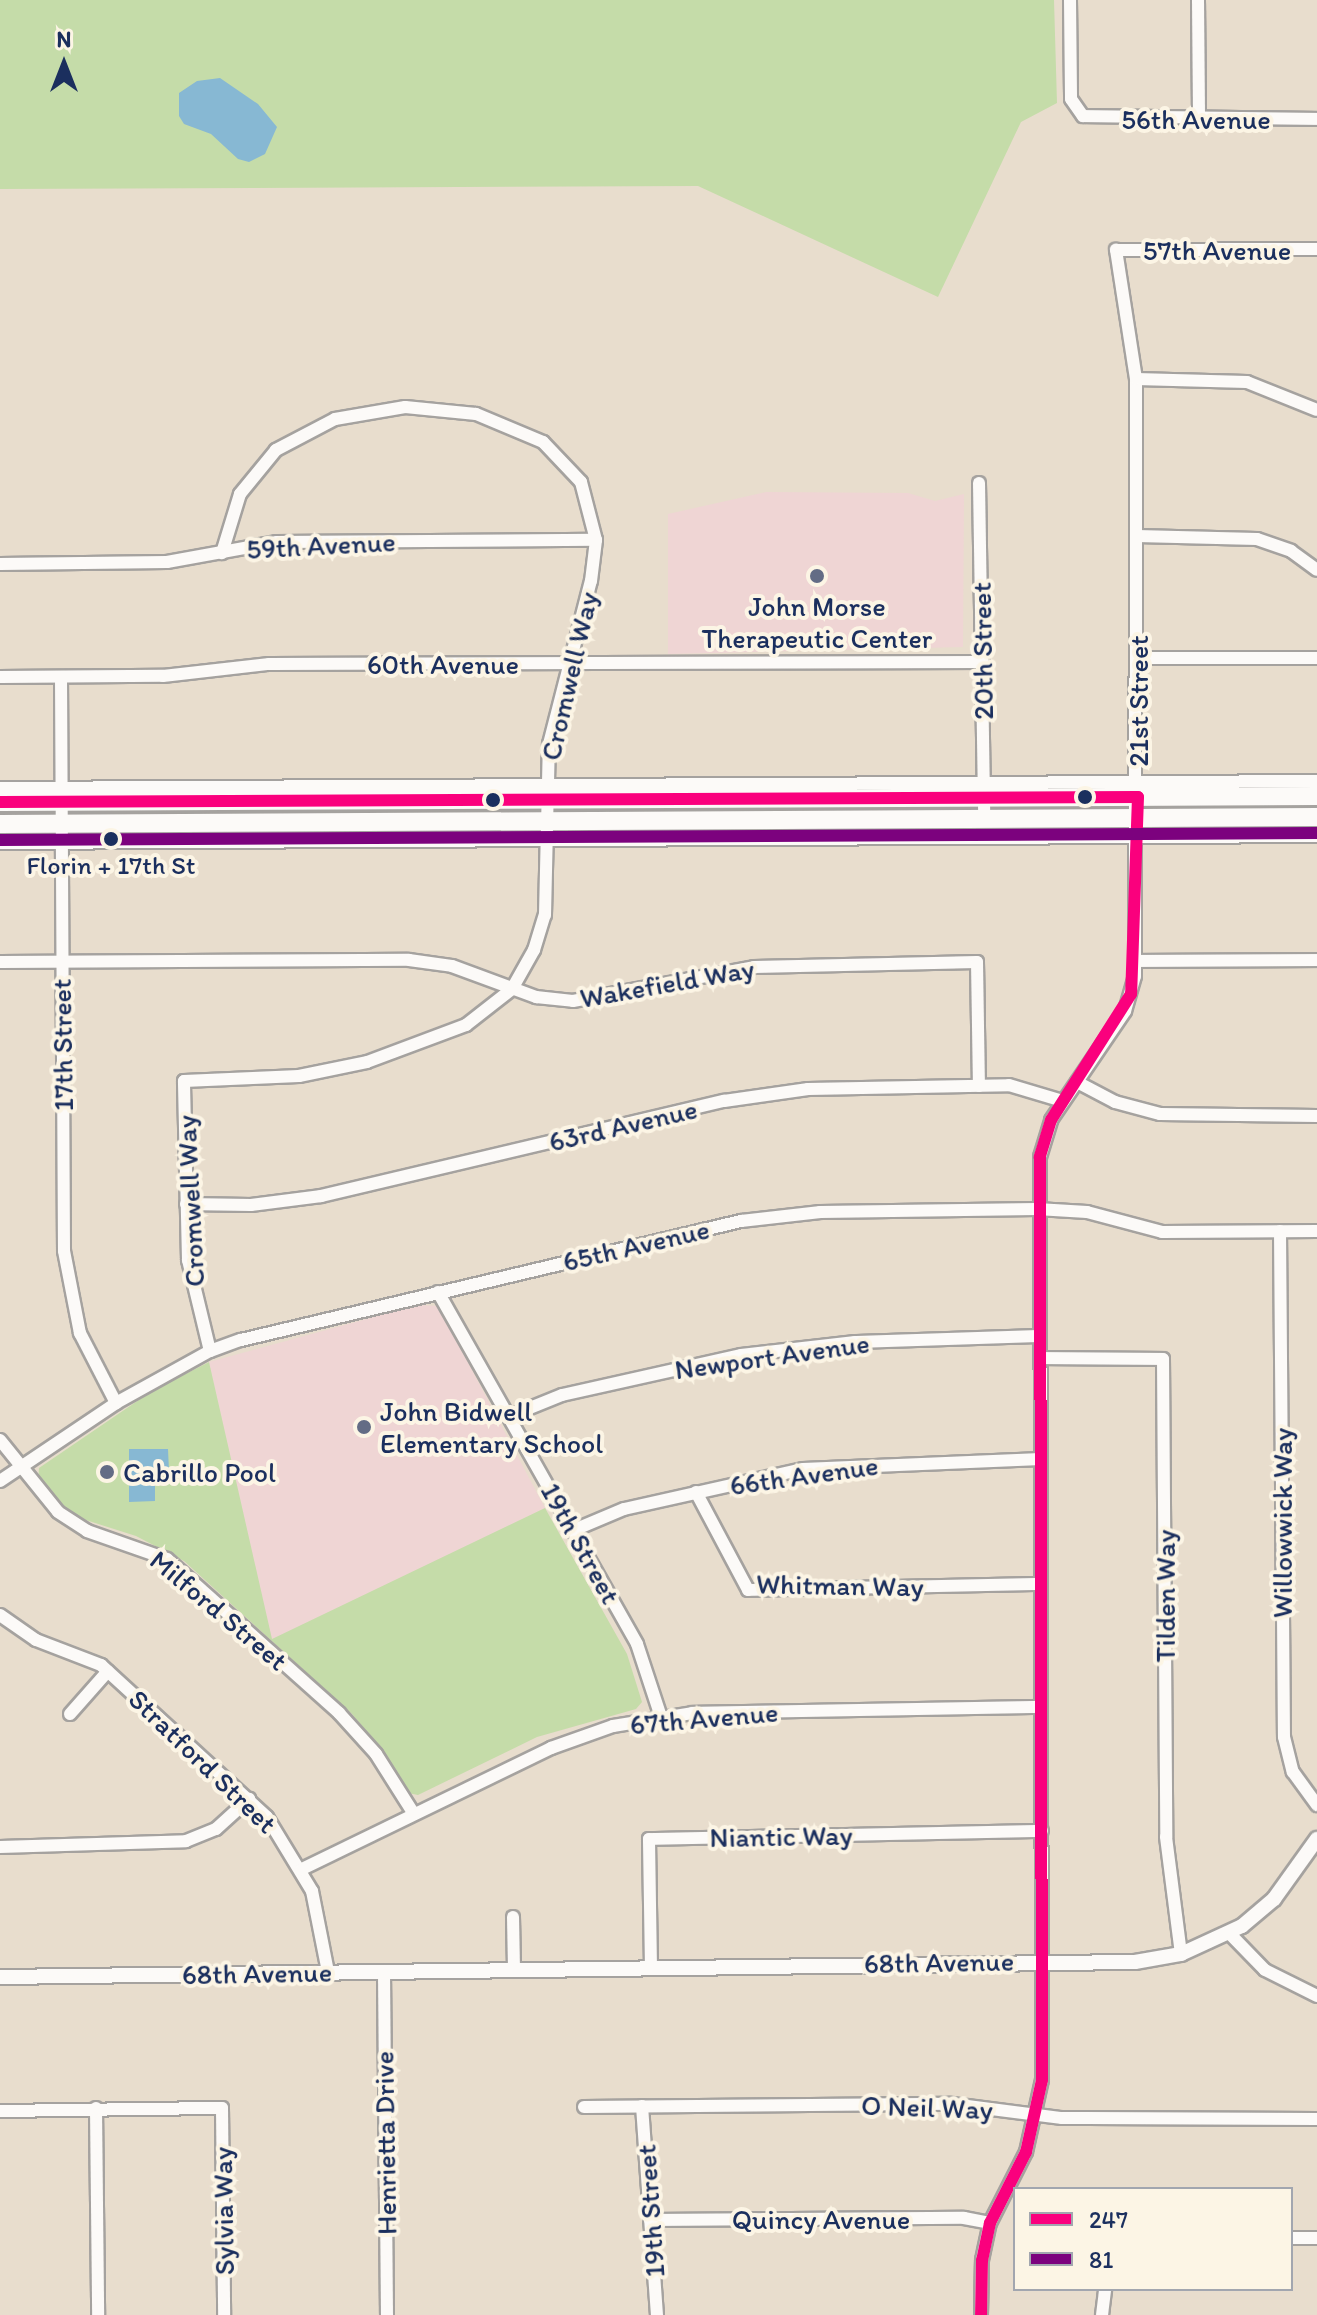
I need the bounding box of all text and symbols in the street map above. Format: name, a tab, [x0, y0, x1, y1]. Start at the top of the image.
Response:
north arrow	[24, 24, 104, 104]
text: N	[57, 26, 71, 53]
street label: 56th Avenue	[1122, 102, 1270, 136]
street label: 57th Avenue	[1143, 233, 1291, 267]
street label: 59th Avenue	[246, 524, 396, 566]
marker: John Morse Therapeutic Center	[808, 567, 826, 585]
street label: 20th Street	[964, 582, 1000, 720]
street label: Cromwell Way	[533, 589, 605, 763]
place label: John Morse Therapeutic Center	[701, 589, 933, 655]
street label: 21st Street	[1121, 636, 1155, 766]
street label: 60th Avenue	[368, 647, 518, 681]
unlabelled marker	[1077, 789, 1093, 805]
unlabelled marker	[485, 792, 501, 808]
marker: Florin + 17th St	[103, 831, 119, 847]
place label: Florin + 17th St	[26, 850, 196, 882]
street label: Wakefield Way	[577, 951, 757, 1015]
street label: 17th Street	[44, 979, 80, 1111]
street label: 63rd Avenue	[546, 1092, 700, 1158]
street label: Cromwell Way	[169, 1115, 211, 1287]
street label: 65th Avenue	[560, 1212, 712, 1278]
street label: Newport Avenue	[673, 1326, 871, 1386]
place label: John Bidwell Elementary School	[380, 1394, 603, 1460]
marker: John Bidwell Elementary School	[355, 1418, 373, 1436]
street label: Willowwick Way	[1265, 1428, 1299, 1618]
street label: 66th Avenue	[728, 1448, 880, 1502]
place label: Cabrillo Pool	[123, 1455, 276, 1489]
marker: Cabrillo Pool	[98, 1463, 116, 1481]
street label: 19th Street	[534, 1477, 628, 1609]
street label: Tilden Way	[1148, 1530, 1182, 1662]
street label: Milford Street	[144, 1543, 294, 1677]
street label: Whitman Way	[756, 1567, 924, 1603]
street label: Stratford Street	[122, 1682, 284, 1840]
street label: 67th Avenue	[629, 1695, 779, 1741]
street label: Niantic Way	[709, 1818, 853, 1854]
street label: 68th Avenue	[864, 1944, 1014, 1980]
street label: 68th Avenue	[182, 1955, 332, 1991]
street label: Henrietta Drive	[367, 2051, 403, 2235]
street label: O Neil Way	[861, 2088, 993, 2126]
street label: 19th Street	[629, 2144, 671, 2278]
street label: Sylvia Way	[205, 2147, 241, 2275]
legend	[1013, 2187, 1293, 2291]
street label: Quincy Avenue	[732, 2202, 910, 2236]
text: 247	[1089, 2205, 1128, 2234]
text: 81	[1089, 2245, 1113, 2274]

